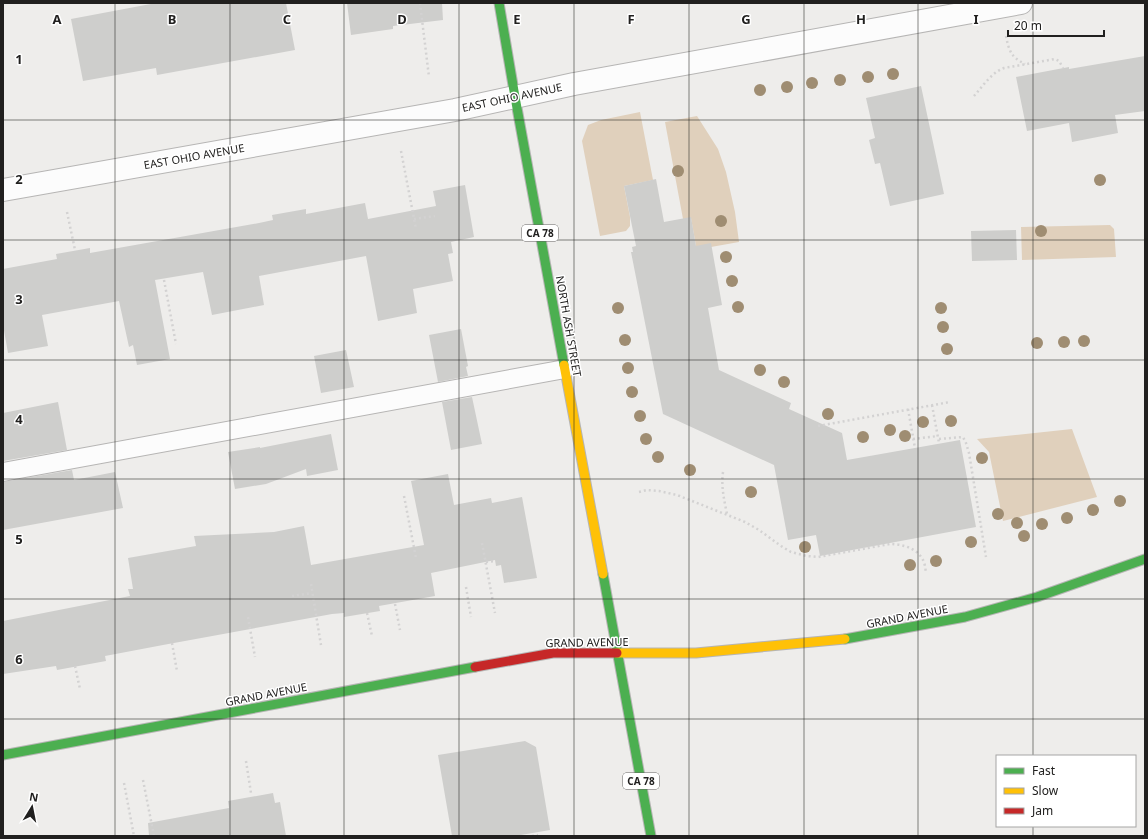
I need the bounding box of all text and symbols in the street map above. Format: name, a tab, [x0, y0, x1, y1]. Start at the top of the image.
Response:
text: A	[53, 10, 62, 28]
text: B	[168, 10, 176, 28]
text: C	[283, 10, 291, 28]
text: D	[397, 10, 407, 28]
text: E	[513, 10, 521, 28]
text: F	[627, 10, 635, 28]
text: G	[741, 10, 751, 28]
text: H	[856, 10, 866, 28]
text: I	[973, 10, 979, 28]
scale bar	[1008, 12, 1104, 38]
text: 20 m	[1014, 17, 1042, 34]
text: 1	[15, 50, 23, 68]
street label: EAST OHIO AVENUE	[461, 79, 563, 115]
street label: EAST OHIO AVENUE	[143, 140, 245, 172]
text: 2	[15, 170, 23, 188]
road number: CA 78	[522, 225, 558, 241]
street label: NORTH ASH STREET	[553, 274, 585, 378]
text: 3	[15, 290, 23, 308]
text: 4	[15, 410, 23, 428]
text: 5	[15, 530, 23, 548]
street label: GRAND AVENUE	[865, 601, 949, 631]
street label: GRAND AVENUE	[545, 634, 629, 650]
text: 6	[15, 650, 23, 668]
street label: GRAND AVENUE	[224, 679, 308, 709]
legend	[996, 755, 1136, 827]
text: Fast	[1032, 762, 1056, 779]
road number: CA 78	[623, 773, 659, 789]
text: Slow	[1032, 782, 1059, 799]
north arrow	[12, 787, 52, 827]
text: N	[28, 788, 40, 805]
text: Jam	[1031, 802, 1053, 819]

